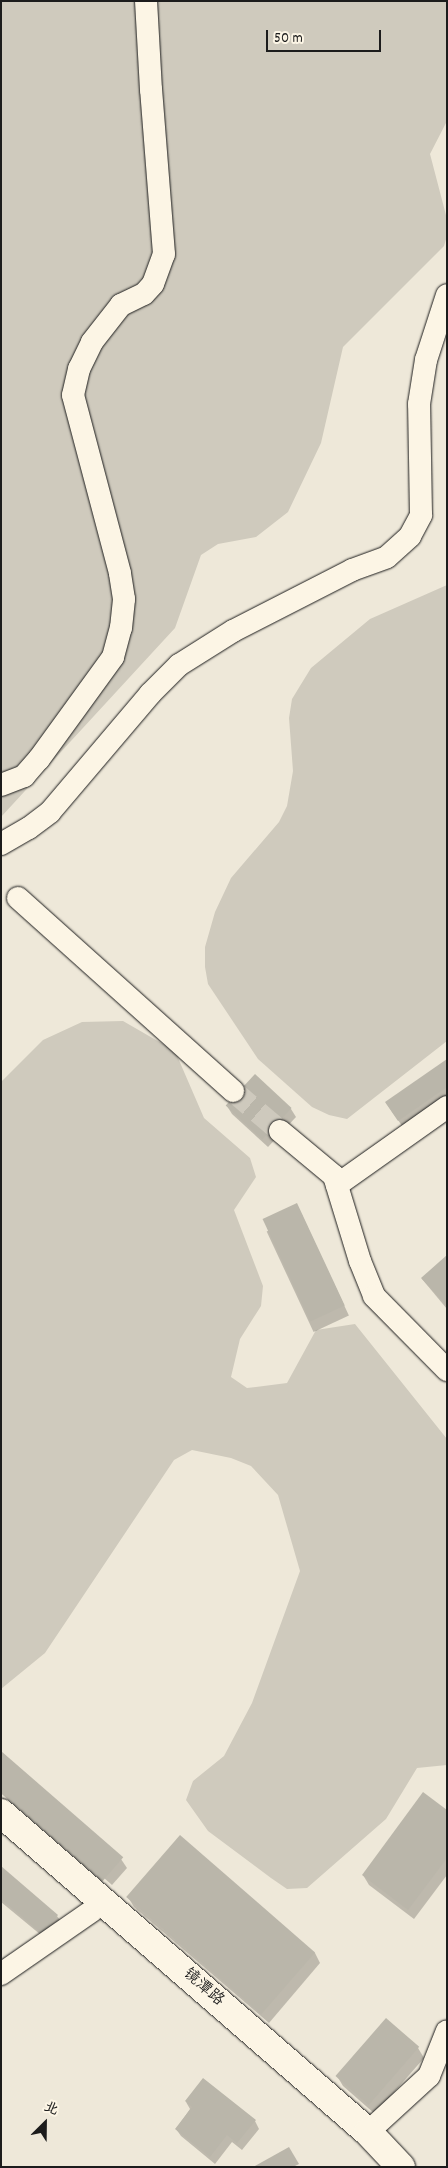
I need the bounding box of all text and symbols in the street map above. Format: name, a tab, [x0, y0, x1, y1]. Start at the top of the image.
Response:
scale bar	[268, 20, 383, 52]
text: 50 m	[274, 28, 303, 50]
street label: 镜潭路	[179, 1965, 227, 2011]
text: 北	[41, 2097, 61, 2121]
north arrow	[20, 2098, 70, 2148]

